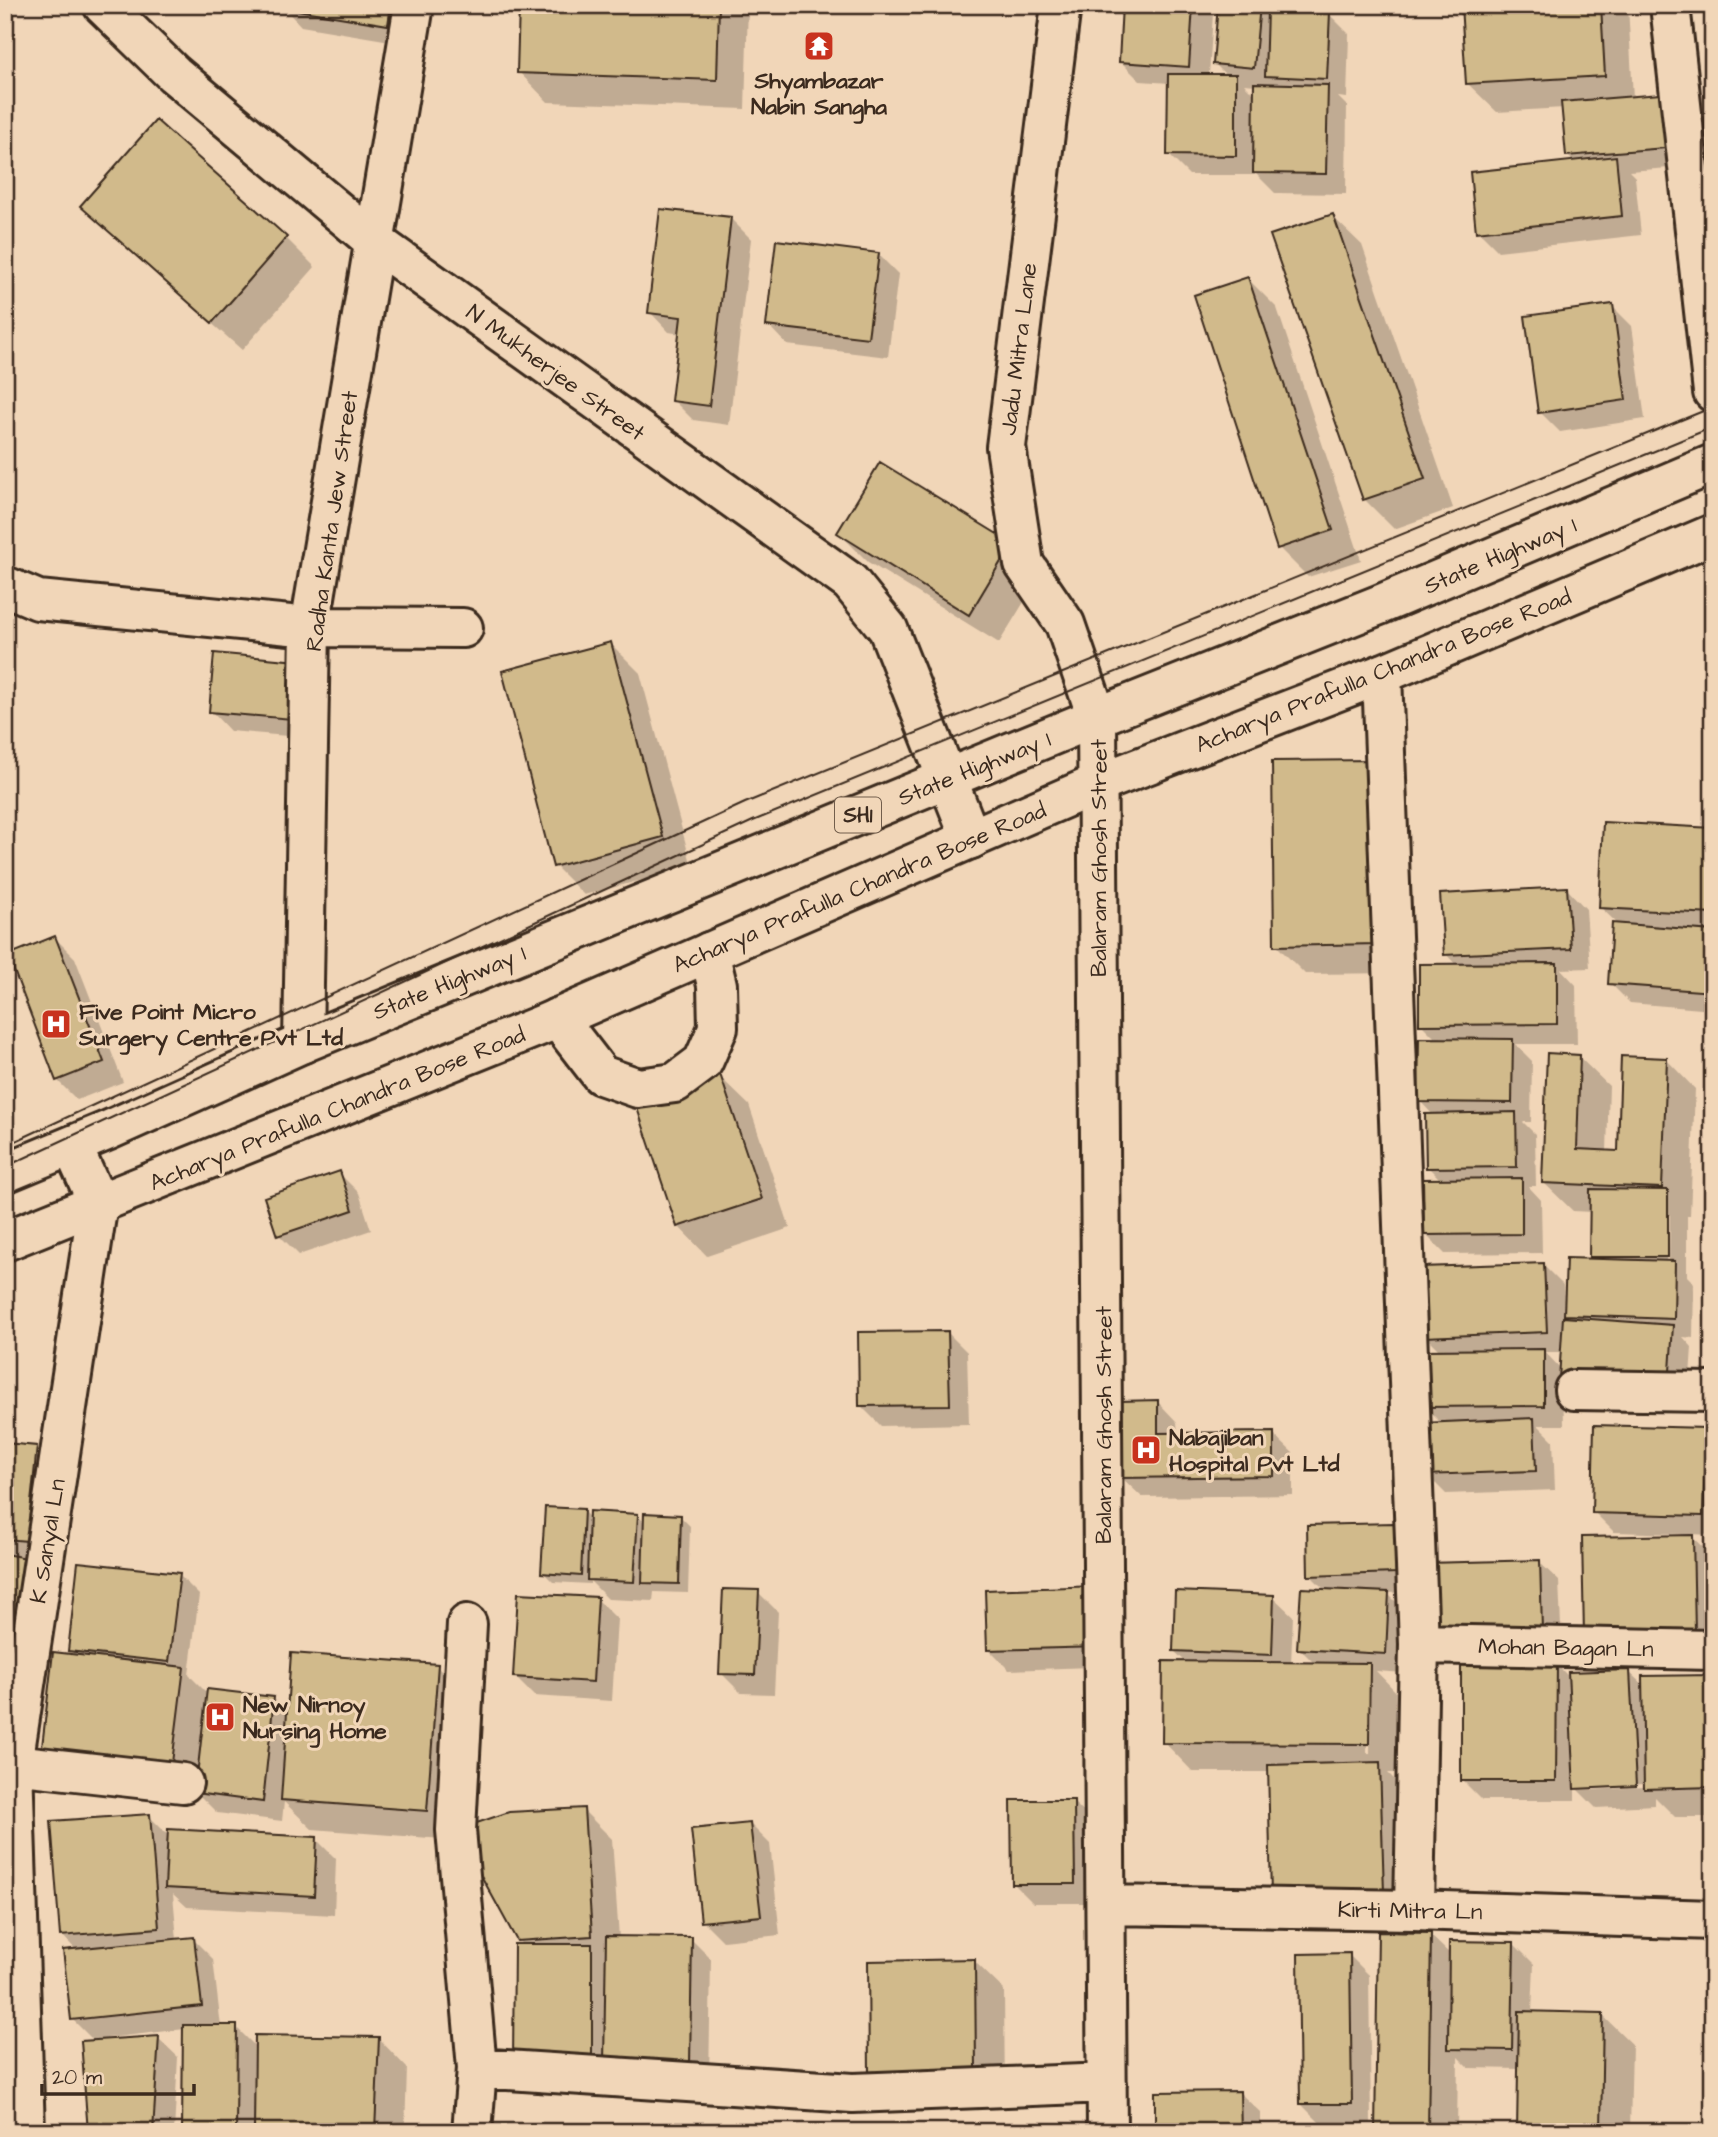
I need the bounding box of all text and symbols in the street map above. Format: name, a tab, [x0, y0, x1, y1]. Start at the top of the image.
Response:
temple icon: Shyambazar Nabin Sangha	[802, 29, 836, 63]
place label: Shyambazar Nabin Sangha	[751, 65, 887, 124]
street label: Jadu Mitra Lane	[993, 261, 1045, 437]
street label: N Mukherjee Street	[459, 297, 652, 449]
street label: Radha Kanta Jew Street	[298, 388, 366, 654]
street label: State Highway 1	[1419, 509, 1582, 603]
street label: Acharya Prafulla Chandra Bose Road	[1191, 581, 1577, 762]
street label: State Highway 1	[893, 724, 1056, 815]
street label: Balaram Ghosh Street	[1083, 738, 1115, 977]
street label: Acharya Prafulla Chandra Bose Road	[668, 794, 1052, 982]
road number: SH1	[835, 798, 881, 832]
street label: State Highway 1	[368, 938, 531, 1029]
place label: Five Point Micro Surgery Centre Pvt Ltd	[78, 996, 343, 1056]
hospital icon: Five Point Micro Surgery Centre Pvt Ltd	[39, 1007, 73, 1041]
street label: Acharya Prafulla Chandra Bose Road	[145, 1019, 531, 1200]
street label: Balaram Ghosh Street	[1088, 1305, 1120, 1544]
place label: Nabajiban Hospital Pvt Ltd	[1169, 1422, 1340, 1480]
hospital icon: Nabajiban Hospital Pvt Ltd	[1129, 1433, 1163, 1467]
street label: K Sanyal Ln	[22, 1477, 75, 1606]
street label: Mohan Bagan Ln	[1478, 1630, 1654, 1667]
place label: New Nirnoy Nursing Home	[243, 1689, 387, 1748]
hospital icon: New Nirnoy Nursing Home	[203, 1700, 237, 1734]
street label: Kirti Mitra Ln	[1337, 1894, 1483, 1928]
scale bar	[42, 2053, 194, 2097]
text: 20 m	[52, 2063, 103, 2092]

